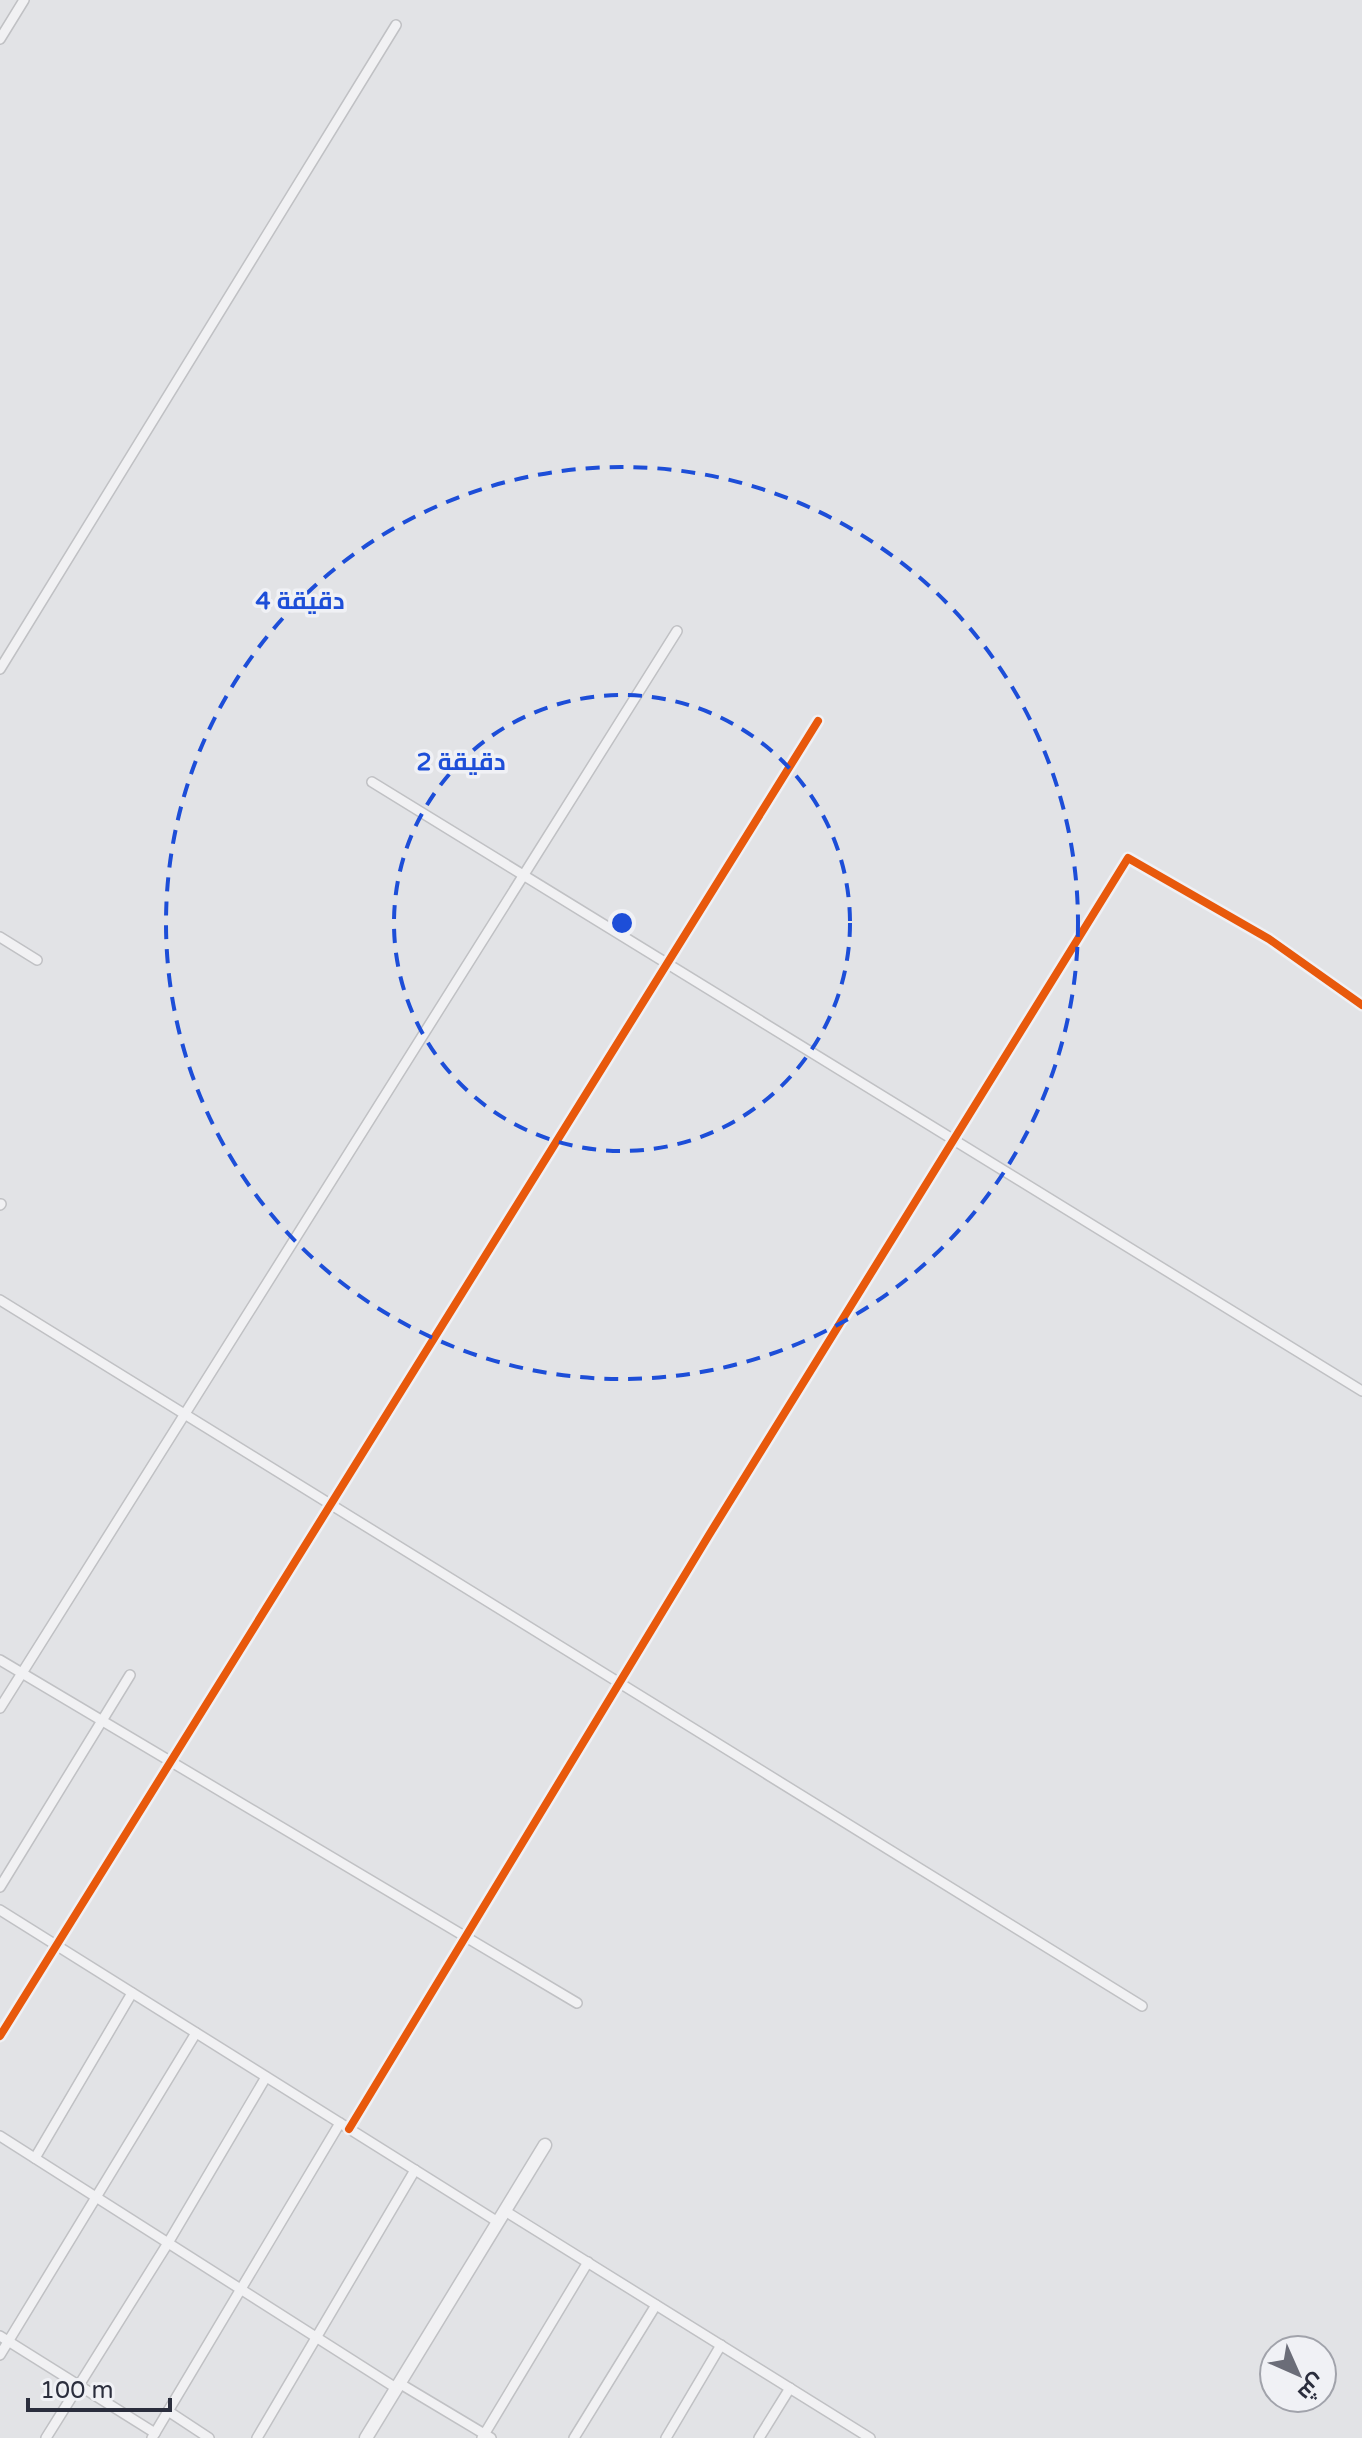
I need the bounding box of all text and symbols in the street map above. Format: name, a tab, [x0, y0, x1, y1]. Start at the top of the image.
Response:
text: 4 دقيقة	[255, 587, 345, 616]
text: 2 دقيقة	[416, 748, 506, 777]
centre of rings	[608, 909, 636, 937]
north arrow	[1258, 2334, 1338, 2414]
scale bar	[28, 2362, 170, 2412]
text: ش	[1292, 2368, 1331, 2407]
text: 100 m	[40, 2376, 114, 2405]

